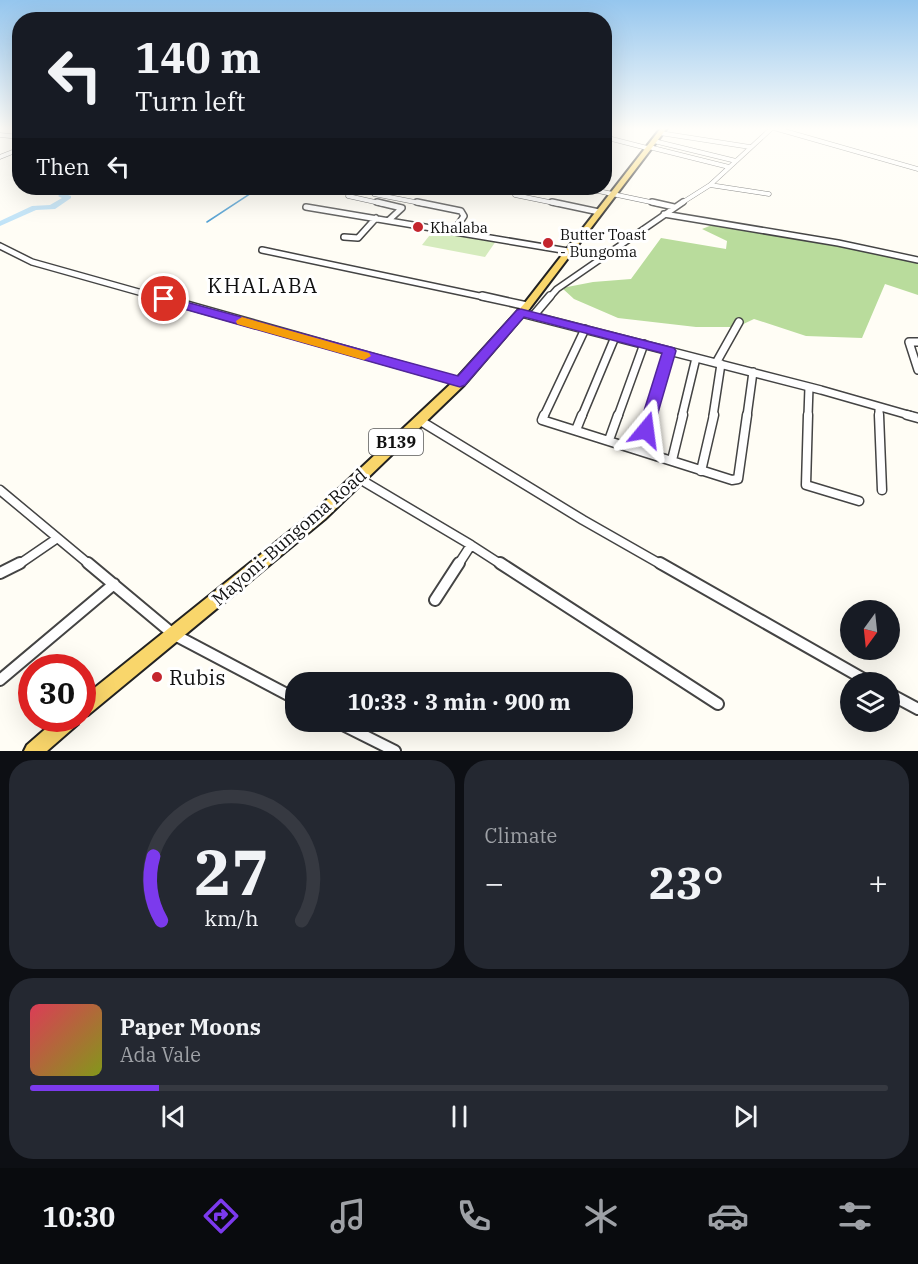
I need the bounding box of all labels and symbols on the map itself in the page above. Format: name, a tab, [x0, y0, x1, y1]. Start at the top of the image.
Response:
place label: Khalaba	[430, 218, 488, 237]
marker: Khalaba	[411, 220, 425, 234]
place label: Butter Toast - Bungoma	[560, 225, 646, 261]
marker: Butter Toast - Bungoma	[541, 236, 555, 250]
district label: KHALABA	[207, 271, 319, 299]
pin	[138, 273, 189, 324]
position arrow	[614, 398, 678, 462]
road number: B139	[369, 429, 423, 455]
street label: Mayoni-Bungoma Road	[207, 463, 371, 611]
north arrow	[840, 600, 900, 660]
speed limit sign: 30	[18, 654, 96, 732]
place label: Rubis	[169, 663, 225, 691]
marker: Rubis	[150, 670, 164, 684]

